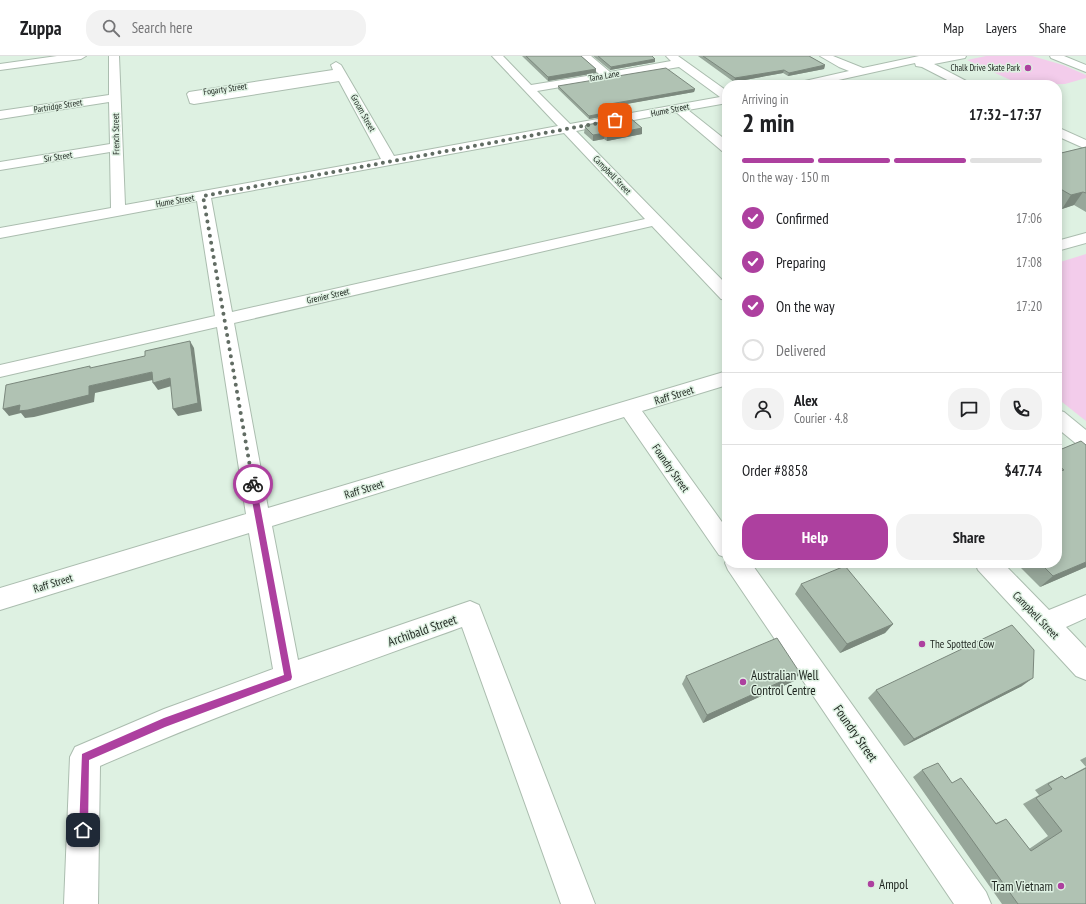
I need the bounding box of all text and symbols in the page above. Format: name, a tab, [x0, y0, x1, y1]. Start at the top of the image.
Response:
search box	[86, 10, 366, 46]
text: Zuppa	[20, 16, 62, 40]
icon: search	[100, 17, 122, 39]
text: Search here	[132, 18, 193, 37]
text: Map	[943, 19, 964, 37]
text: Layers	[986, 19, 1017, 37]
text: Share	[1039, 19, 1066, 37]
place label: Chalk Drive Skate Park	[950, 62, 1021, 73]
marker: Chalk Drive Skate Park	[1023, 63, 1033, 73]
street label: Tana Lane	[588, 67, 621, 84]
street label: Fogarty Street	[202, 80, 248, 97]
text: Arriving in	[742, 91, 789, 108]
street label: Groom Street	[349, 92, 378, 134]
street label: Partridge Street	[33, 96, 84, 115]
street label: Hume Street	[650, 100, 691, 119]
pin	[598, 103, 632, 137]
text: 17:32–17:37	[969, 105, 1042, 124]
text: 2 min	[742, 106, 795, 139]
icon: bag	[604, 109, 626, 131]
street label: French Street	[110, 113, 121, 155]
street label: Sir Street	[43, 149, 74, 164]
street label: Campbell Street	[591, 153, 634, 197]
text: On the way · 150 m	[742, 169, 829, 186]
street label: Hume Street	[155, 192, 196, 209]
icon: check	[742, 207, 764, 229]
text: Confirmed	[776, 209, 829, 228]
text: 17:06	[1016, 210, 1042, 227]
icon: check	[742, 251, 764, 273]
text: Preparing	[776, 253, 826, 272]
text: 17:08	[1016, 254, 1042, 271]
street label: Grenier Street	[306, 285, 351, 306]
icon: check	[742, 295, 764, 317]
text: On the way	[776, 297, 835, 316]
text: 17:20	[1016, 298, 1042, 315]
text: Delivered	[776, 341, 826, 360]
street label: Raff Street	[653, 382, 695, 408]
button: person	[742, 388, 784, 430]
button: chat	[948, 388, 990, 430]
button: phone	[1000, 388, 1042, 430]
text: Alex	[794, 391, 818, 410]
text: Courier · 4.8	[794, 410, 848, 427]
street label: Foundry Street	[649, 441, 693, 495]
text: Order #8858	[742, 461, 808, 480]
text: $47.74	[1004, 461, 1042, 480]
courier	[233, 464, 273, 504]
icon: bike	[242, 473, 264, 495]
street label: Raff Street	[343, 476, 385, 502]
button: Help	[742, 514, 888, 560]
button: Share	[896, 514, 1042, 560]
street label: Raff Street	[32, 570, 74, 596]
street label: Campbell Street	[1010, 588, 1062, 642]
street label: Archibald Street	[385, 611, 459, 650]
place label: The Spotted Cow	[930, 637, 995, 651]
marker: The Spotted Cow	[917, 639, 927, 649]
place label: Australian Well Control Centre	[751, 667, 819, 699]
marker: Australian Well Control Centre	[738, 677, 748, 687]
street label: Foundry Street	[830, 702, 882, 765]
pin	[66, 813, 100, 847]
icon: home	[72, 819, 94, 841]
place label: Ampol	[879, 876, 908, 893]
place label: Tram Vietnam	[991, 878, 1053, 895]
marker: Ampol	[866, 879, 876, 889]
marker: Tram Vietnam	[1056, 881, 1066, 891]

